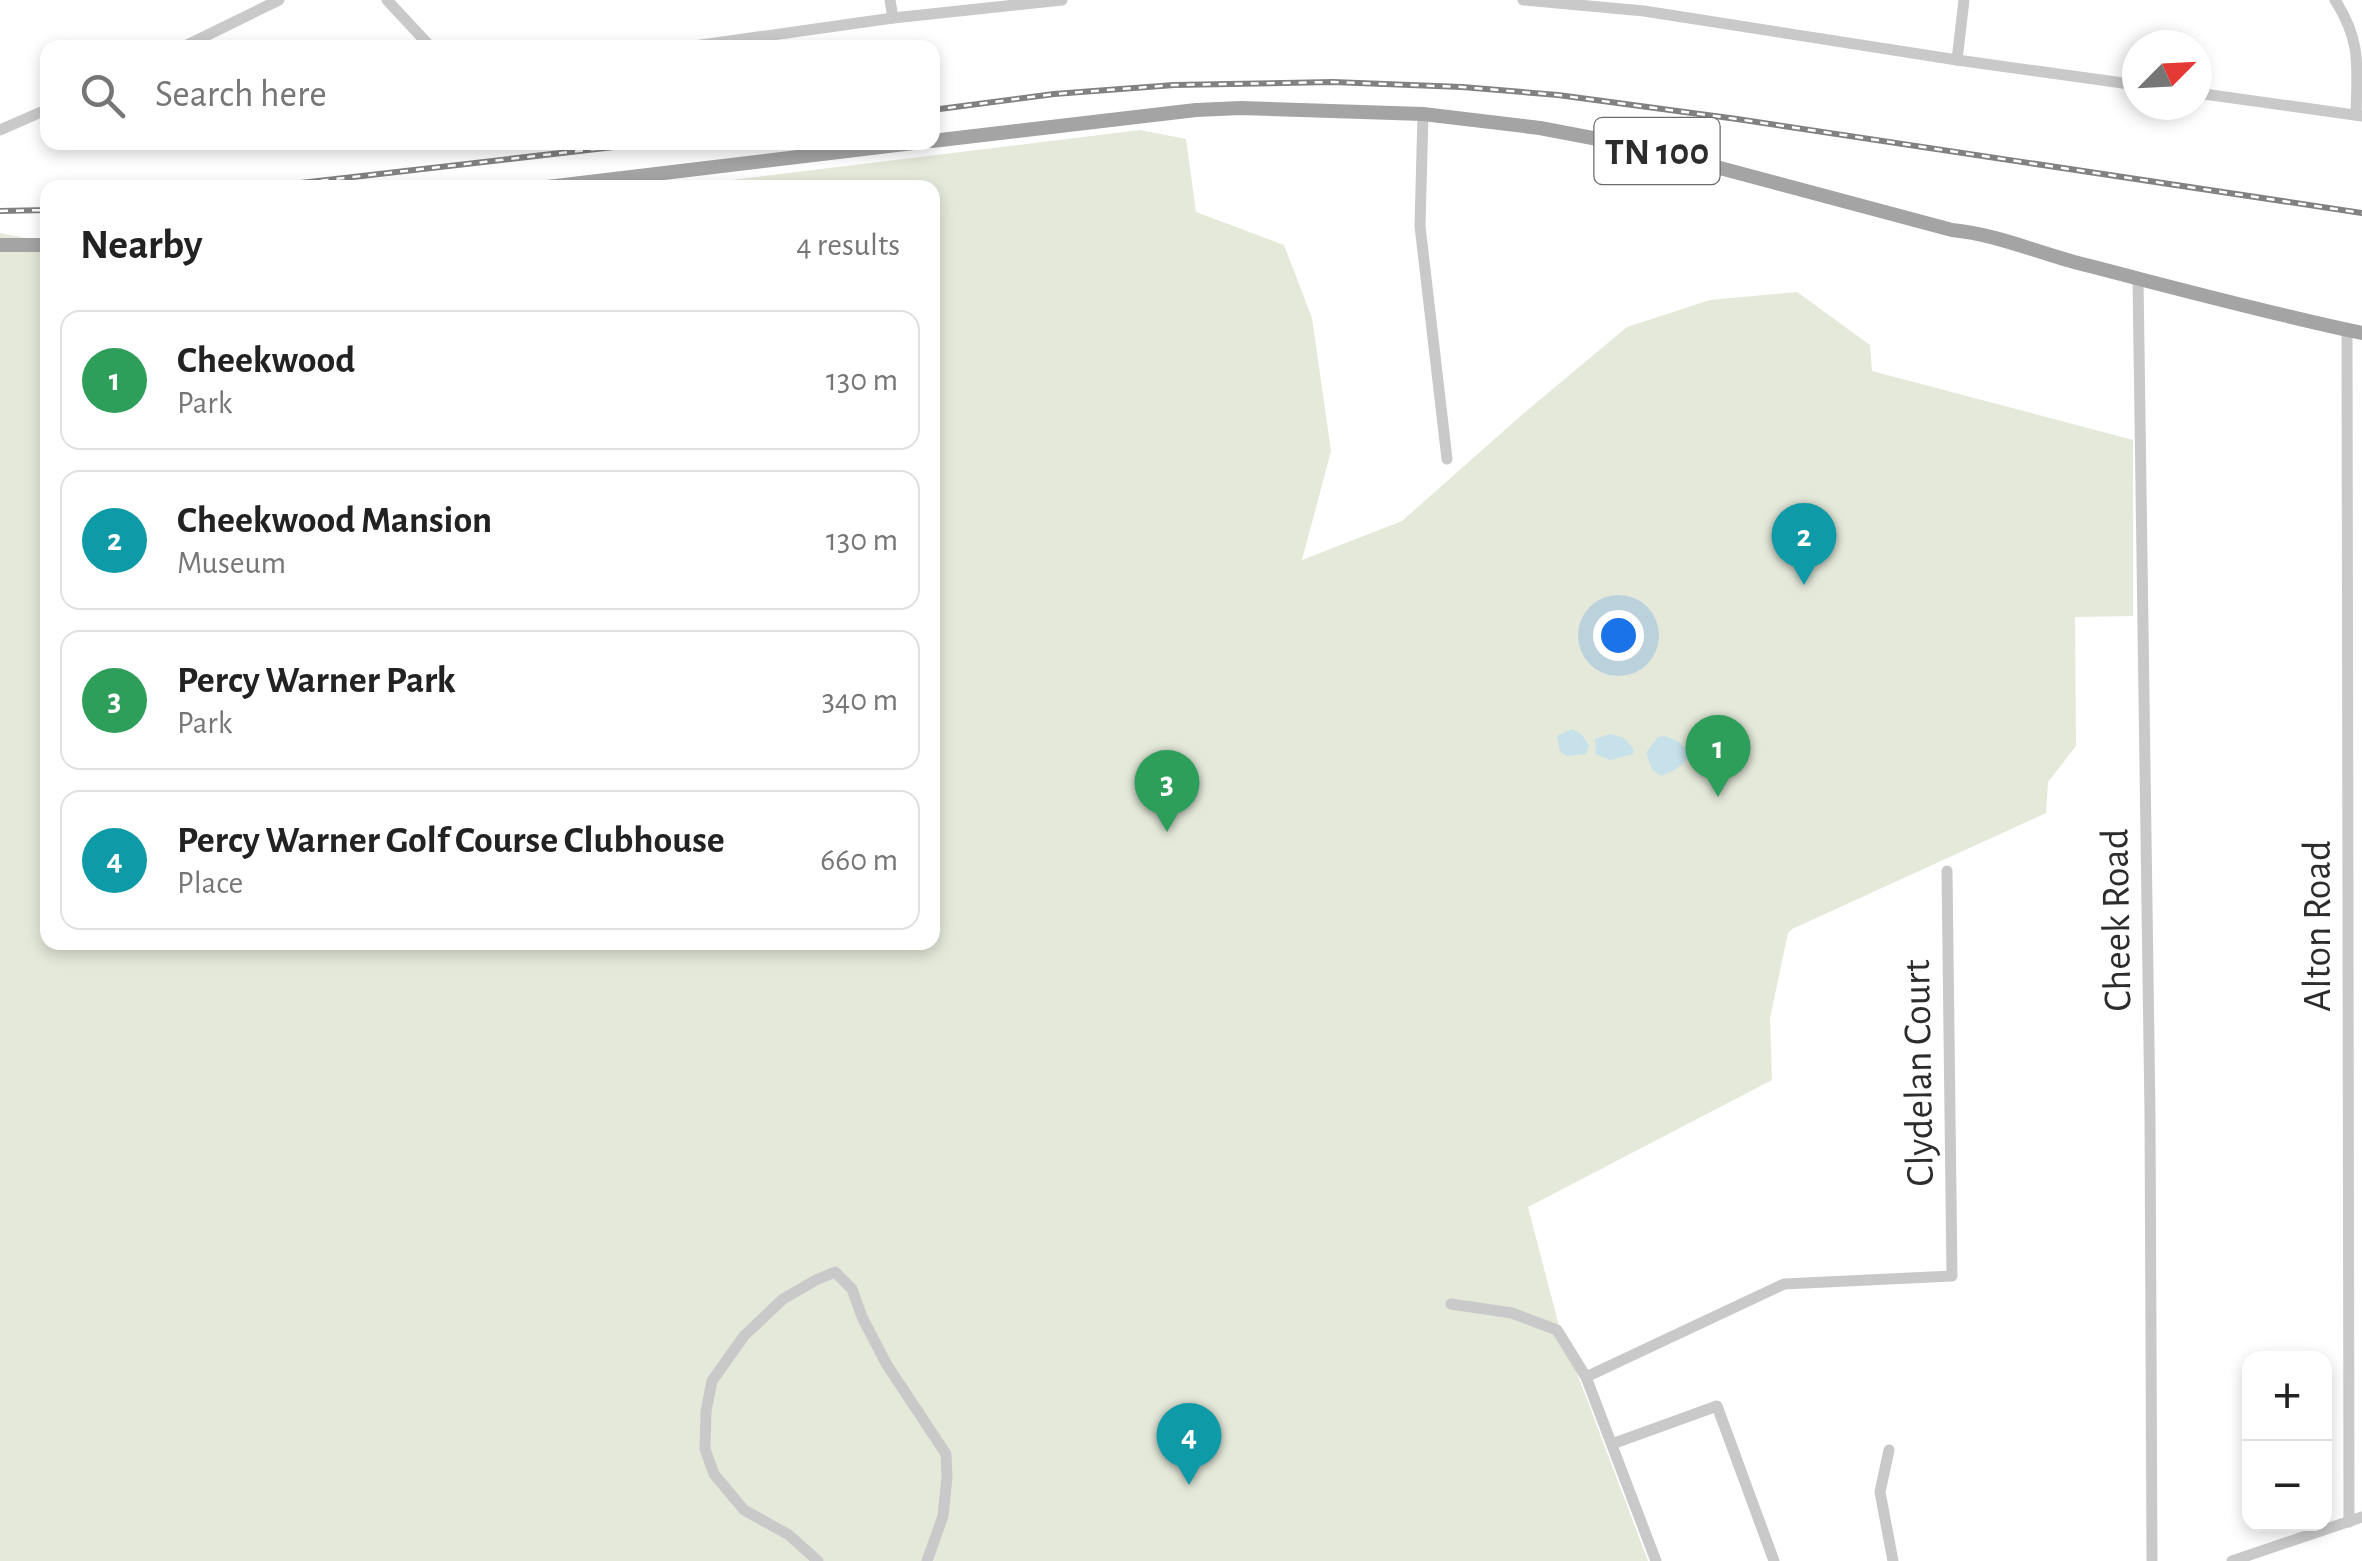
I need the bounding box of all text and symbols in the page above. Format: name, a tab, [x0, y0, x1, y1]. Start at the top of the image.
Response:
north arrow	[2122, 30, 2212, 120]
search box	[40, 40, 940, 150]
icon: search	[75, 68, 130, 123]
text: Search here	[155, 76, 327, 114]
road number: TN 100	[1594, 118, 1720, 184]
text: Nearby	[80, 224, 203, 266]
text: 4 results	[796, 229, 900, 261]
text: Cheekwood	[177, 342, 355, 380]
text: 1	[109, 364, 120, 396]
text: 130 m	[826, 364, 898, 396]
text: Park	[177, 387, 232, 419]
text: Cheekwood Mansion	[177, 502, 492, 540]
pin: 2	[1772, 502, 1836, 585]
text: 2	[107, 524, 122, 556]
text: 130 m	[826, 524, 898, 556]
text: Museum	[177, 547, 286, 579]
your location	[1593, 610, 1644, 661]
text: Percy Warner Park	[177, 662, 456, 700]
text: 3	[108, 684, 121, 716]
text: 340 m	[822, 684, 898, 716]
text: Park	[177, 707, 232, 739]
pin: 1	[1686, 714, 1750, 797]
pin: 3	[1134, 750, 1200, 832]
text: Percy Warner Golf Course Clubhouse	[177, 822, 725, 860]
street label: Cheek Road	[2095, 828, 2139, 1012]
street label: Alton Road	[2298, 840, 2338, 1012]
text: 4	[106, 844, 123, 876]
text: 660 m	[820, 844, 898, 876]
text: Place	[177, 867, 243, 899]
street label: Clydelan Court	[1897, 959, 1941, 1187]
map controls	[2242, 1351, 2332, 1531]
button: +	[2242, 1351, 2332, 1441]
pin: 4	[1156, 1402, 1222, 1485]
button: −	[2242, 1441, 2332, 1531]

